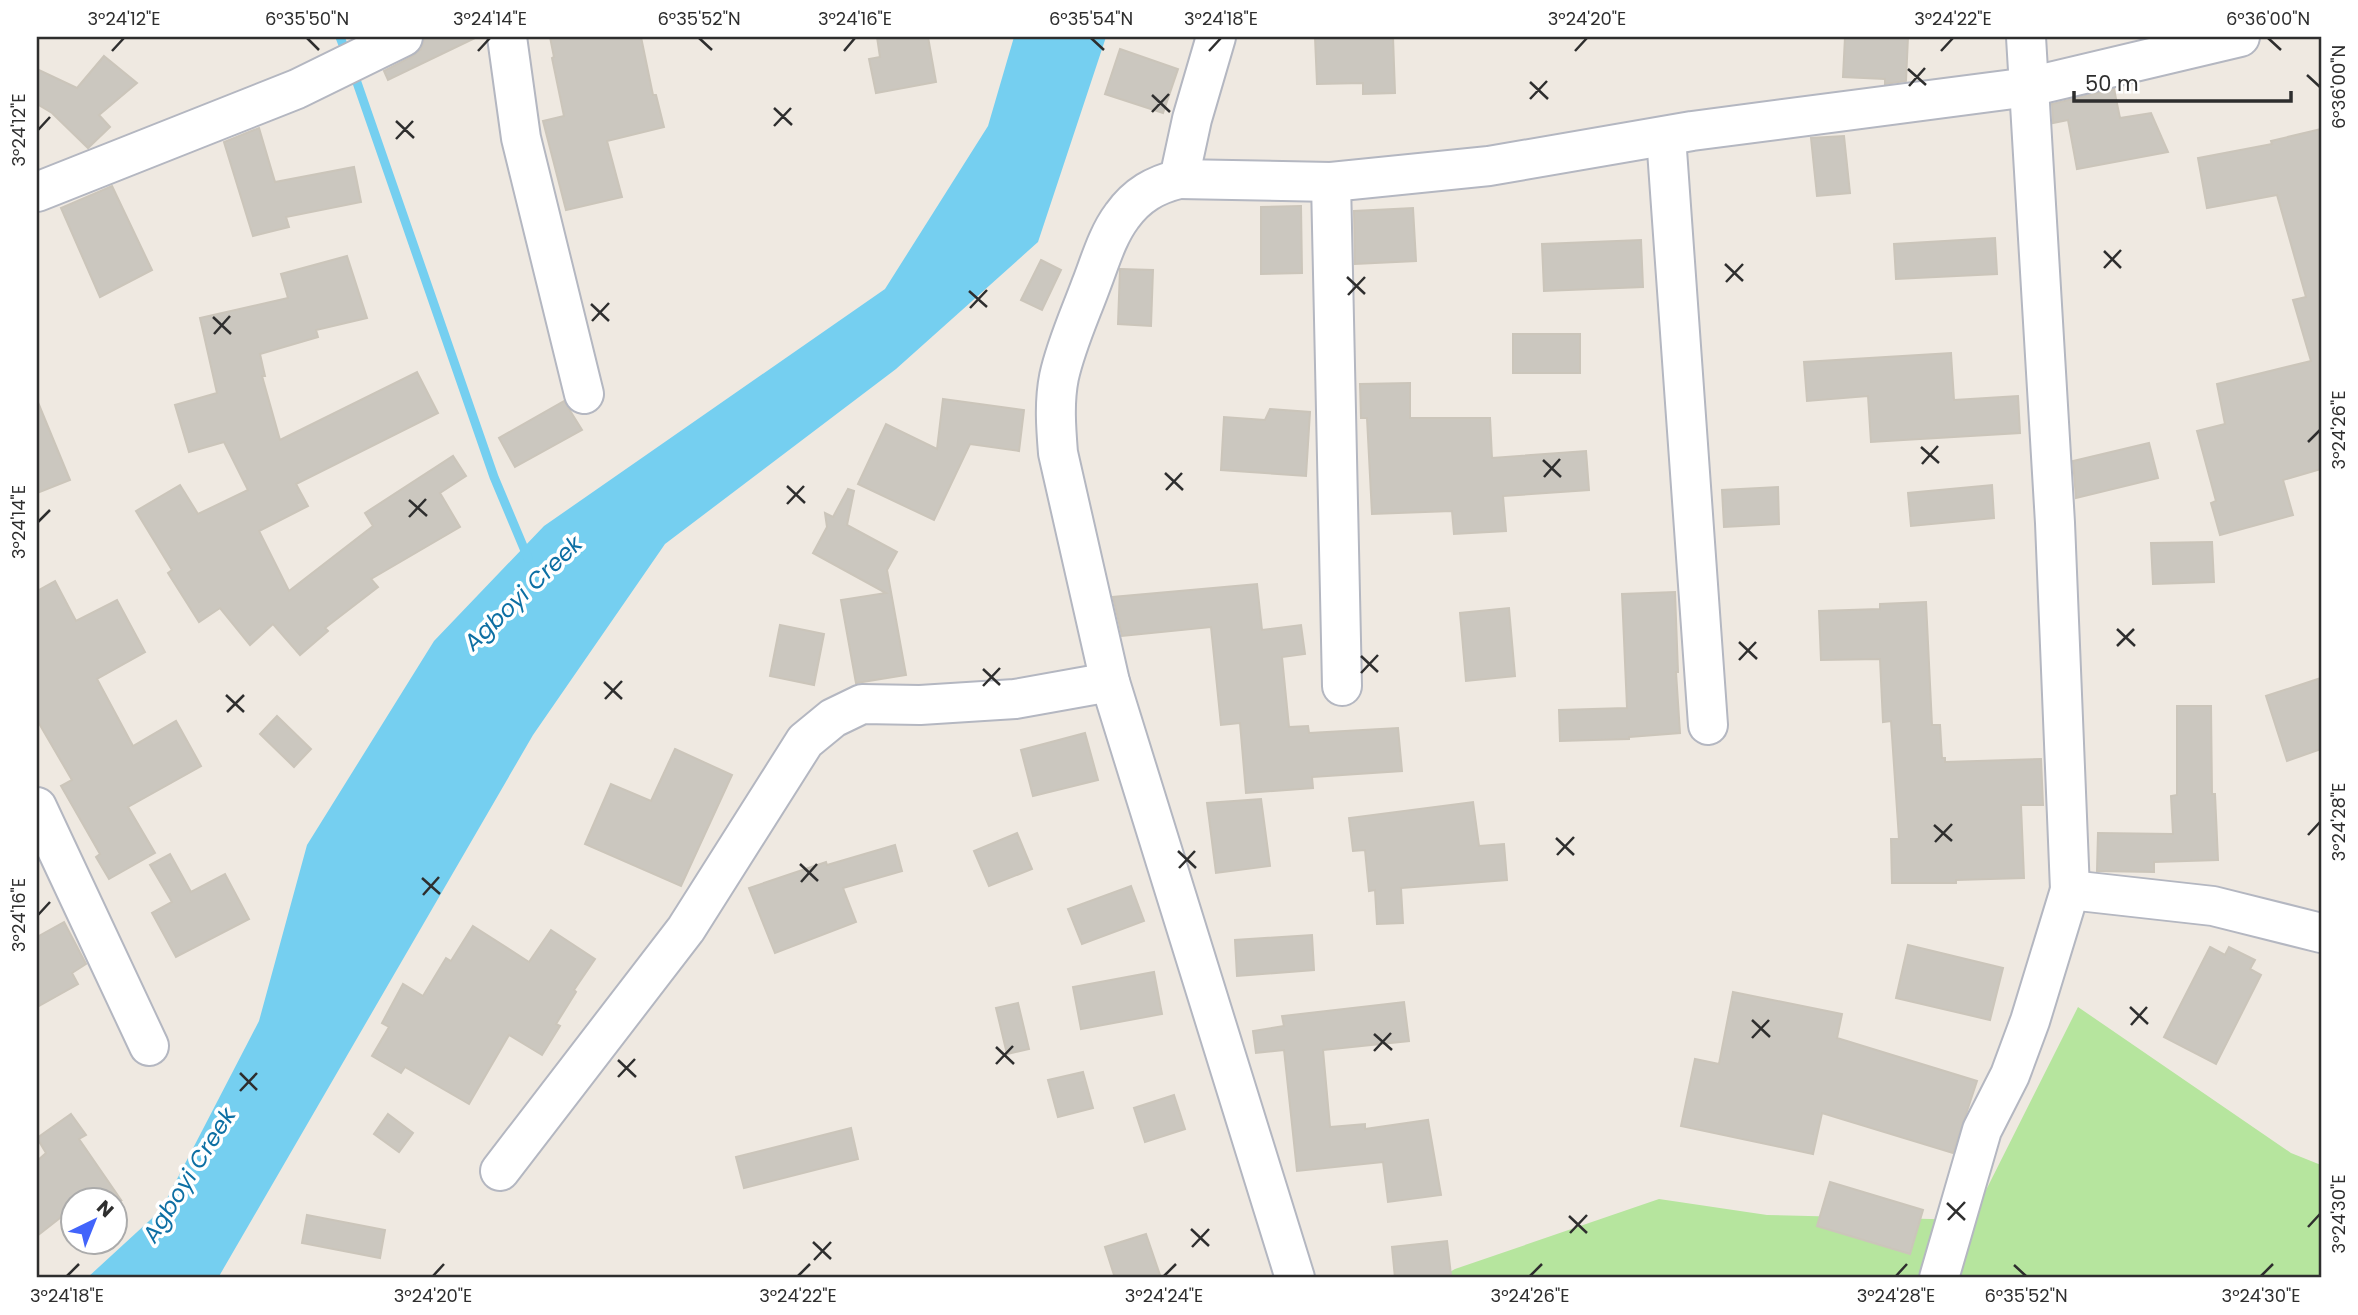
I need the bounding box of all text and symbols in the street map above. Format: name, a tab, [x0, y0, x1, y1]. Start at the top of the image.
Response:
text: 3°24'12"E	[87, 6, 161, 31]
text: 6°35'50"N	[265, 6, 349, 31]
text: 3°24'14"E	[453, 6, 527, 31]
text: 6°35'52"N	[657, 6, 741, 31]
text: 3°24'16"E	[818, 6, 892, 31]
text: 6°35'54"N	[1049, 6, 1133, 31]
text: 3°24'18"E	[1184, 6, 1258, 31]
text: 3°24'20"E	[1548, 6, 1626, 31]
text: 3°24'22"E	[1914, 6, 1992, 31]
text: 6°36'00"N	[2226, 6, 2310, 31]
text: 6°36'00"N	[2326, 45, 2351, 129]
scale bar	[2074, 60, 2292, 104]
text: 50 m	[2085, 69, 2139, 98]
text: 3°24'12"E	[6, 93, 31, 167]
text: 3°24'26"E	[2326, 391, 2351, 469]
text: 3°24'14"E	[6, 485, 31, 559]
water label: Agboyi Creek	[456, 527, 590, 659]
text: 3°24'28"E	[2326, 783, 2351, 861]
text: 3°24'16"E	[6, 878, 31, 952]
water label: Agboyi Creek	[134, 1100, 244, 1249]
text: 3°24'30"E	[2326, 1175, 2351, 1253]
north arrow	[60, 1186, 130, 1256]
text: N	[91, 1194, 120, 1224]
text: 3°24'18"E	[30, 1283, 104, 1308]
text: 3°24'20"E	[394, 1283, 472, 1308]
text: 3°24'22"E	[759, 1283, 837, 1308]
text: 3°24'24"E	[1125, 1283, 1203, 1308]
text: 3°24'26"E	[1491, 1283, 1569, 1308]
text: 3°24'28"E	[1857, 1283, 1935, 1308]
text: 6°35'52"N	[1984, 1283, 2068, 1308]
text: 3°24'30"E	[2222, 1283, 2300, 1308]

